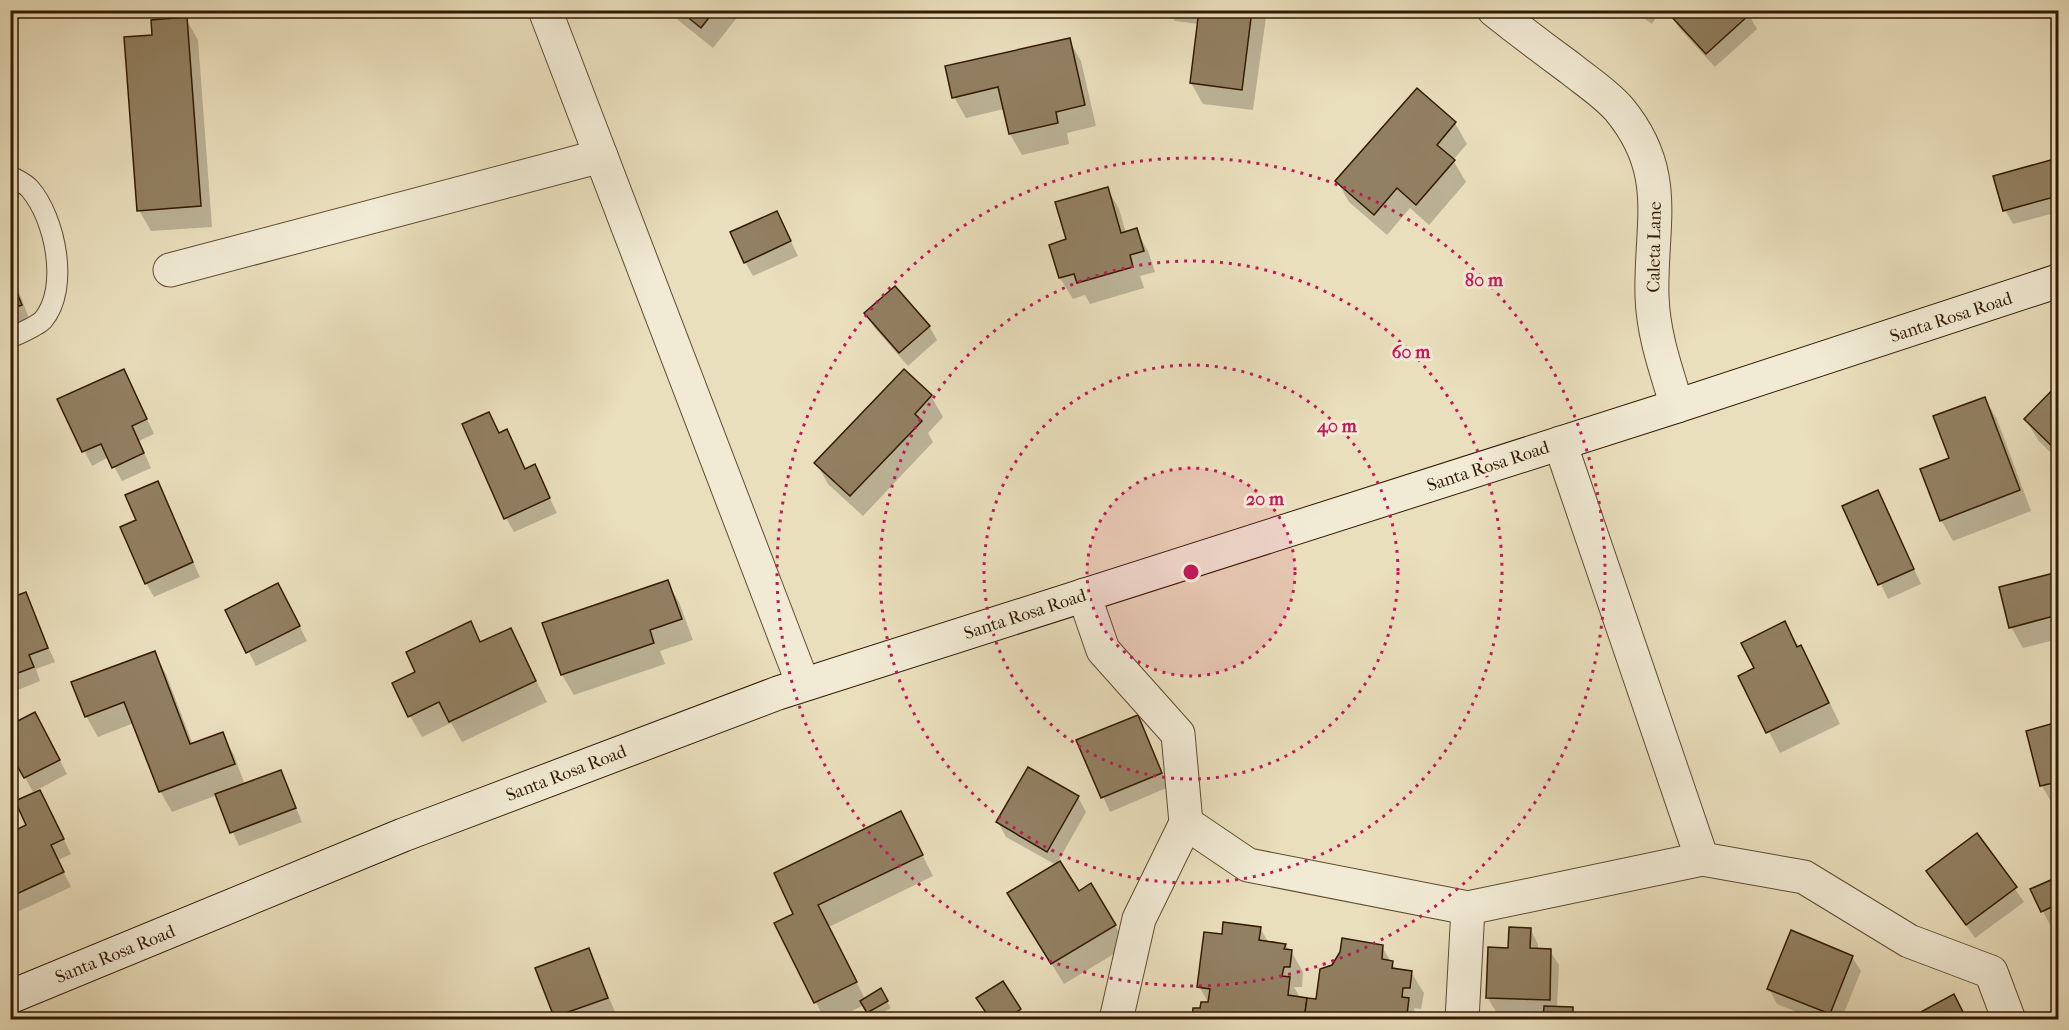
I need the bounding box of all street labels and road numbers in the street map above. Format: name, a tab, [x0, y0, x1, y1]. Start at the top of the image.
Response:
street label: Caleta Lane	[1643, 201, 1666, 293]
street label: Santa Rosa Road	[1887, 288, 2015, 347]
street label: Santa Rosa Road	[1424, 437, 1552, 496]
street label: Santa Rosa Road	[961, 585, 1089, 644]
street label: Santa Rosa Road	[503, 741, 630, 806]
street label: Santa Rosa Road	[52, 921, 178, 988]

